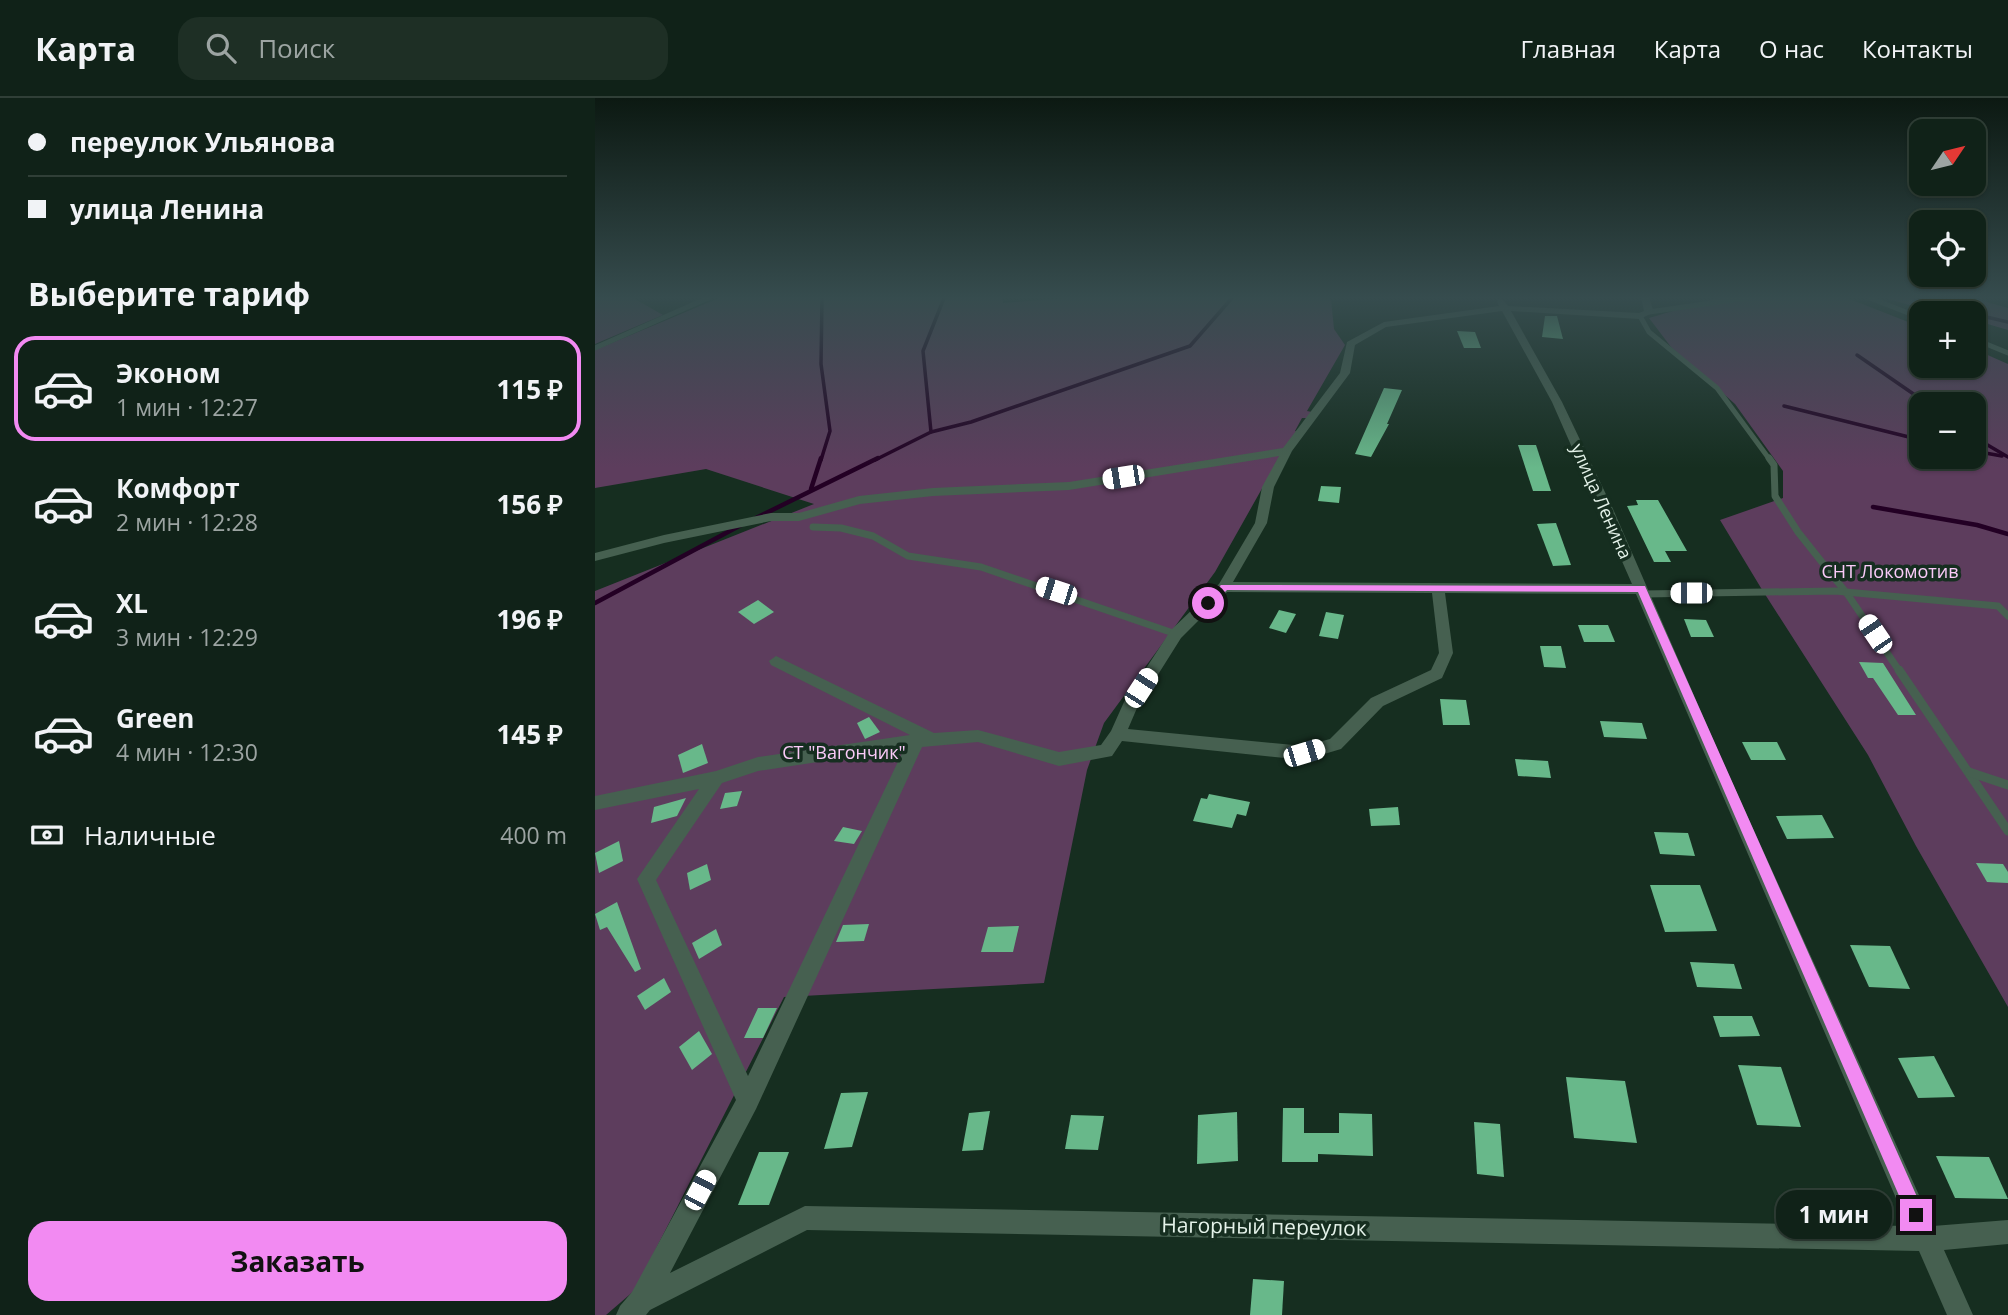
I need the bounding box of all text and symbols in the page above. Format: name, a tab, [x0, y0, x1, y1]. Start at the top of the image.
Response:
search box	[178, 17, 668, 80]
text: Карта	[35, 26, 136, 71]
icon: search	[202, 29, 240, 67]
text: Поиск	[258, 30, 335, 66]
text: Главная	[1521, 32, 1616, 65]
text: Карта	[1654, 32, 1721, 65]
text: О нас	[1759, 32, 1824, 65]
text: Контакты	[1862, 32, 1973, 65]
north arrow	[1909, 119, 1986, 196]
map controls	[1909, 119, 1986, 469]
text: переулок Ульянова	[70, 124, 335, 160]
text: улица Ленина	[70, 191, 264, 227]
button: locate	[1909, 210, 1986, 287]
text: Выберите тариф	[28, 272, 310, 315]
button: +	[1909, 301, 1986, 378]
text: Эконом	[116, 355, 221, 391]
icon: car	[32, 357, 95, 420]
text: 115 ₽	[497, 371, 563, 407]
text: 1 мин · 12:27	[116, 391, 258, 423]
button: −	[1909, 392, 1986, 469]
street label: улица Ленина	[1566, 440, 1638, 562]
car	[1101, 463, 1146, 491]
text: Комфорт	[116, 470, 240, 506]
icon: car	[32, 472, 95, 535]
text: 156 ₽	[497, 486, 563, 522]
text: 2 мин · 12:28	[116, 506, 258, 538]
park label: СНТ Локомотив	[1821, 559, 1959, 583]
car	[1033, 575, 1080, 607]
car	[1671, 583, 1713, 604]
text: XL	[116, 585, 148, 621]
icon: car	[32, 587, 95, 650]
route start	[1192, 587, 1224, 619]
text: 196 ₽	[497, 601, 563, 637]
car	[1855, 611, 1896, 657]
text: 3 мин · 12:29	[116, 621, 258, 653]
car	[1121, 665, 1162, 711]
text: Green	[116, 700, 194, 736]
icon: car	[32, 702, 95, 765]
text: 145 ₽	[497, 716, 563, 752]
text: 4 мин · 12:30	[116, 736, 258, 768]
car	[1281, 737, 1328, 769]
park label: СТ "Вагончик"	[782, 740, 906, 764]
icon: cash	[28, 816, 66, 854]
text: Наличные	[84, 817, 216, 853]
text: 400 m	[500, 819, 567, 851]
car	[681, 1167, 720, 1213]
callout: 1 мин	[1776, 1190, 1891, 1240]
text: 1 мин	[1799, 1198, 1869, 1230]
route end	[1900, 1199, 1932, 1231]
street label: Нагорный переулок	[1161, 1210, 1367, 1242]
button: Заказать	[28, 1221, 567, 1301]

